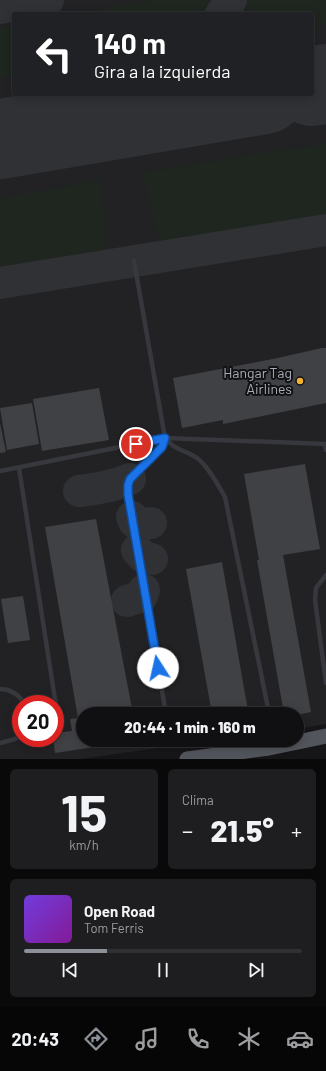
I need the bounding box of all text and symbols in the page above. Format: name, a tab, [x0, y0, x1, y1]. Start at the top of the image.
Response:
text: 140 m	[94, 26, 166, 60]
icon: left	[28, 28, 80, 80]
text: Gira a la izquierda	[94, 60, 231, 82]
place label: Hangar Tag Airlines	[223, 364, 292, 397]
marker: Hangar Tag Airlines	[295, 376, 305, 386]
pin	[119, 427, 153, 461]
icon: arrive	[125, 433, 147, 455]
position arrow	[137, 647, 179, 689]
speed limit sign: 20	[12, 695, 64, 747]
text: 20:44 · 1 min · 160 m	[124, 718, 256, 736]
text: 15	[61, 780, 107, 842]
text: Clima	[182, 792, 214, 808]
text: 21.5°	[210, 812, 274, 848]
text: −	[182, 817, 193, 843]
text: +	[291, 817, 302, 843]
text: km/h	[69, 837, 99, 853]
text: Open Road	[84, 902, 155, 920]
text: Tom Ferris	[84, 920, 144, 936]
icon: previous	[59, 959, 81, 981]
icon: pause	[152, 959, 174, 981]
icon: next	[245, 959, 267, 981]
icon: directions	[82, 1025, 110, 1053]
icon: music	[133, 1025, 161, 1053]
icon: phone	[184, 1025, 212, 1053]
icon: climate	[235, 1025, 263, 1053]
icon: car	[286, 1025, 314, 1053]
text: 20:43	[12, 1028, 59, 1050]

